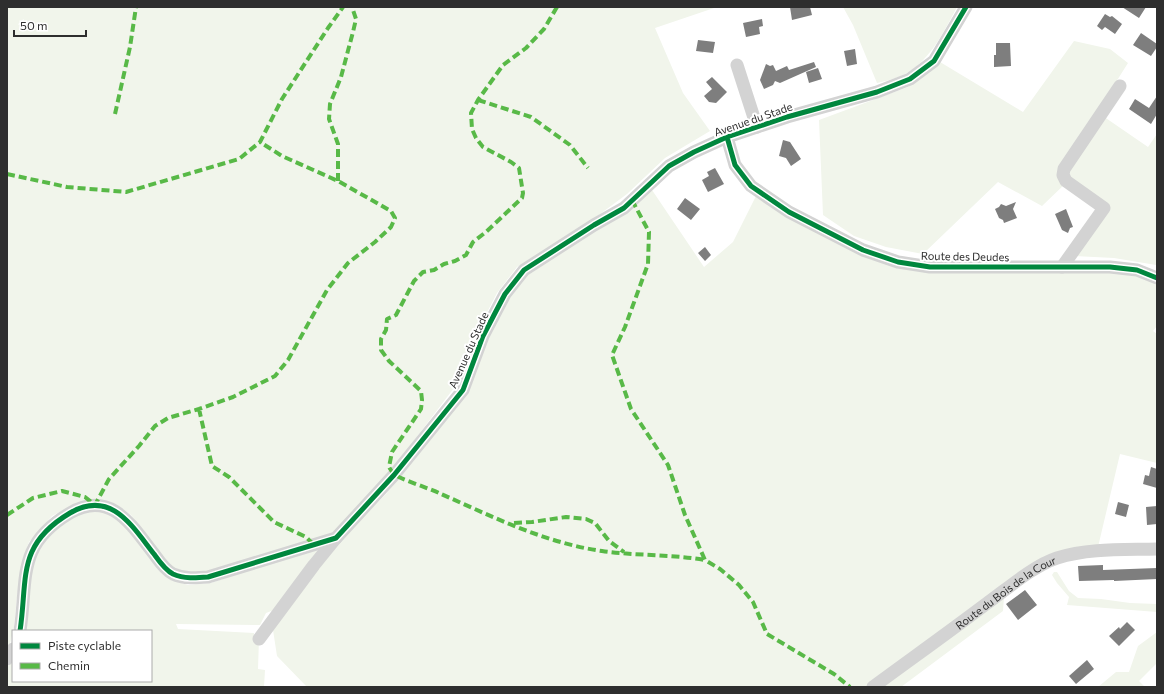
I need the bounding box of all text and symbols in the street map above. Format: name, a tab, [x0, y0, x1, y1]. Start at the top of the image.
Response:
scale bar	[14, 12, 86, 38]
text: 50 m	[20, 18, 48, 32]
street label: Avenue du Stade	[712, 99, 794, 139]
street label: Route des Deudes	[921, 249, 1009, 263]
street label: Avenue du Stade	[445, 310, 491, 390]
street label: Route du Bois de la Cour	[952, 552, 1058, 631]
legend	[12, 630, 152, 682]
text: Piste cyclable	[48, 638, 121, 652]
text: Chemin	[48, 658, 90, 672]

